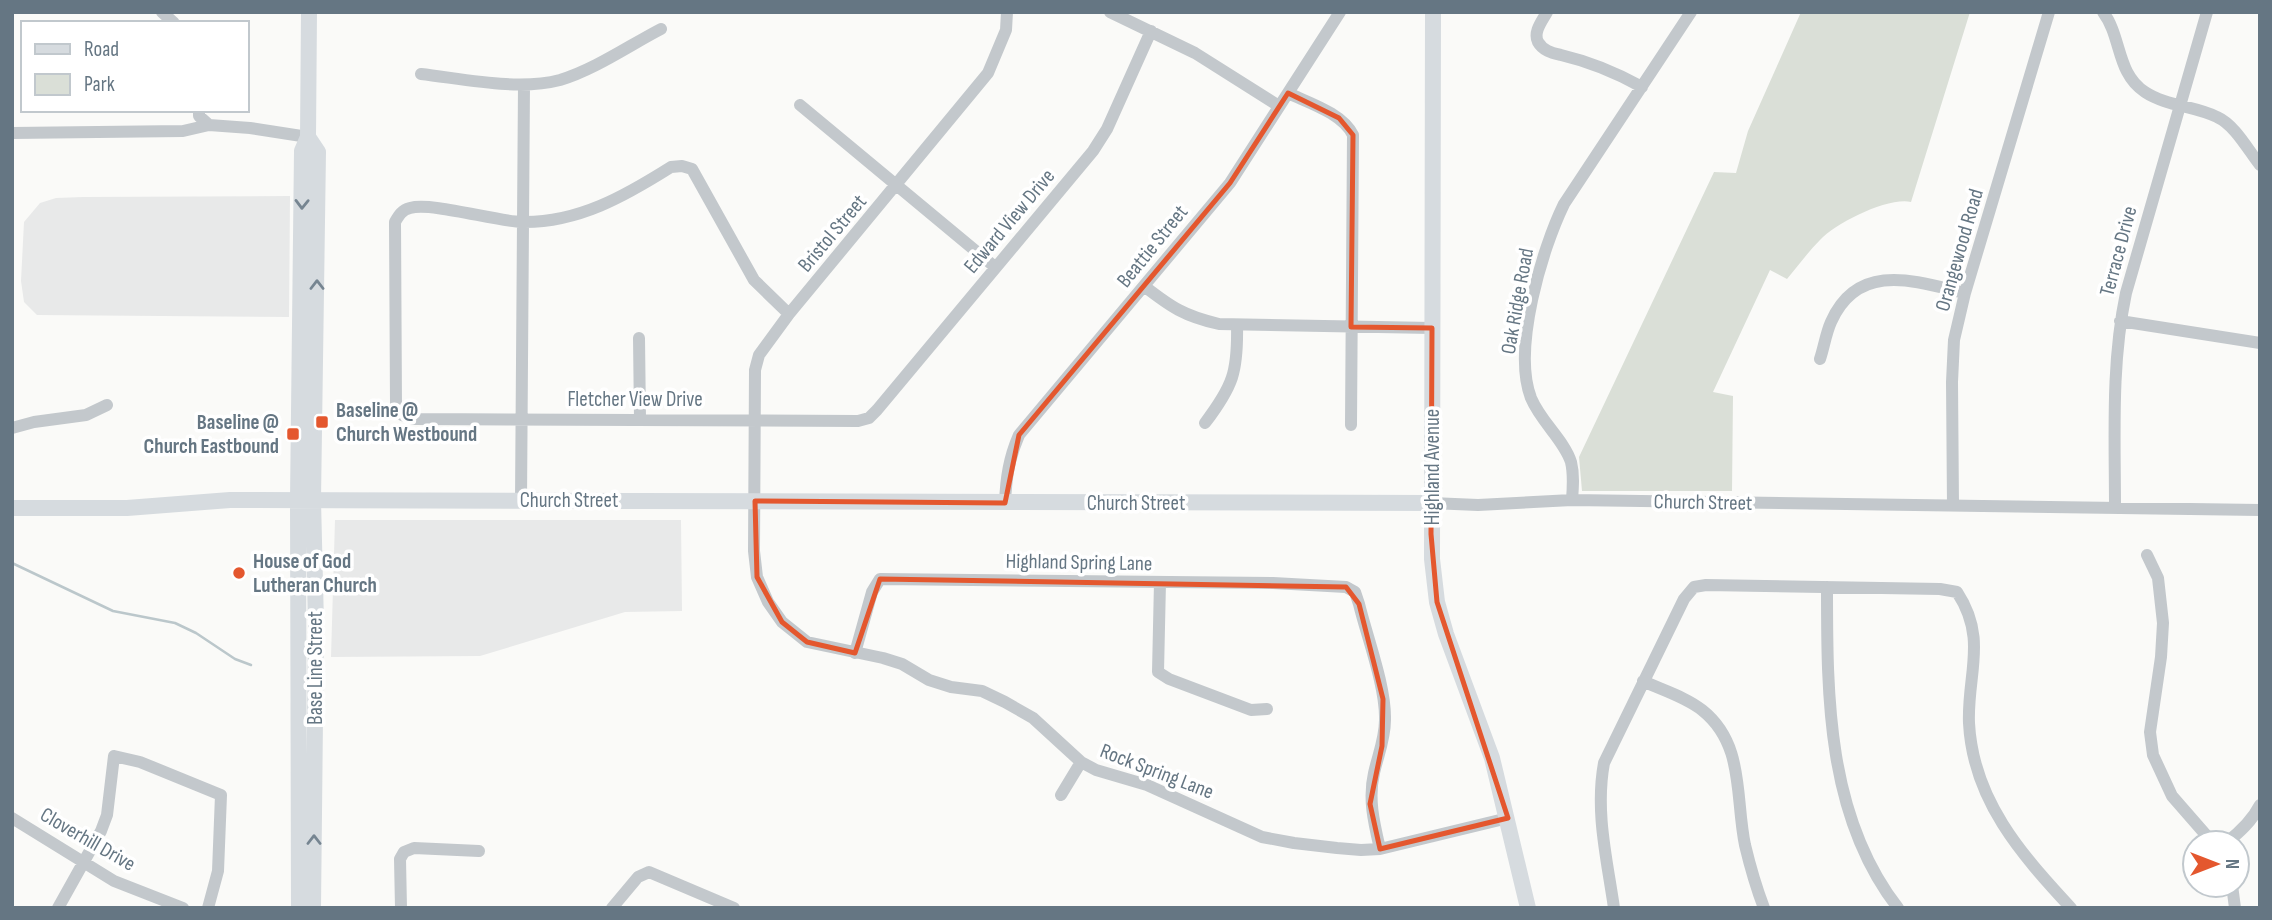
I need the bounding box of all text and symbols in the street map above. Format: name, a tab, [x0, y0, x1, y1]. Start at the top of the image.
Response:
legend	[21, 21, 248, 112]
text: Road	[84, 37, 119, 62]
text: Park	[84, 72, 115, 97]
street label: Edward View Drive	[959, 164, 1060, 278]
street label: Orangewood Road	[1930, 186, 1989, 314]
street label: Bristol Street	[793, 190, 872, 277]
one-way arrow	[294, 199, 310, 210]
street label: Beattie Street	[1112, 200, 1193, 293]
street label: Terrace Drive	[2094, 203, 2142, 299]
street label: Oak Ridge Road	[1496, 246, 1539, 356]
one-way arrow	[310, 279, 325, 290]
street label: Fletcher View Drive	[567, 387, 703, 412]
place label: Baseline @ Church Westbound	[336, 398, 477, 447]
street label: Highland Avenue	[1420, 409, 1445, 525]
place label: Baseline @ Church Eastbound	[144, 410, 279, 459]
marker: Baseline @ Church Westbound	[314, 414, 330, 430]
marker: Baseline @ Church Eastbound	[285, 426, 301, 442]
street label: Church Street	[520, 488, 618, 513]
street label: Church Street	[1653, 489, 1753, 516]
street label: Church Street	[1087, 491, 1185, 516]
place label: House of God Lutheran Church	[253, 549, 377, 598]
street label: Highland Spring Lane	[1005, 549, 1153, 576]
marker: House of God Lutheran Church	[231, 565, 247, 581]
street label: Base Line Street	[303, 611, 328, 725]
street label: Rock Spring Lane	[1097, 738, 1217, 805]
street label: Cloverhill Drive	[36, 802, 140, 877]
north arrow	[2181, 829, 2251, 899]
one-way arrow	[306, 834, 322, 844]
text: N	[2220, 859, 2243, 869]

